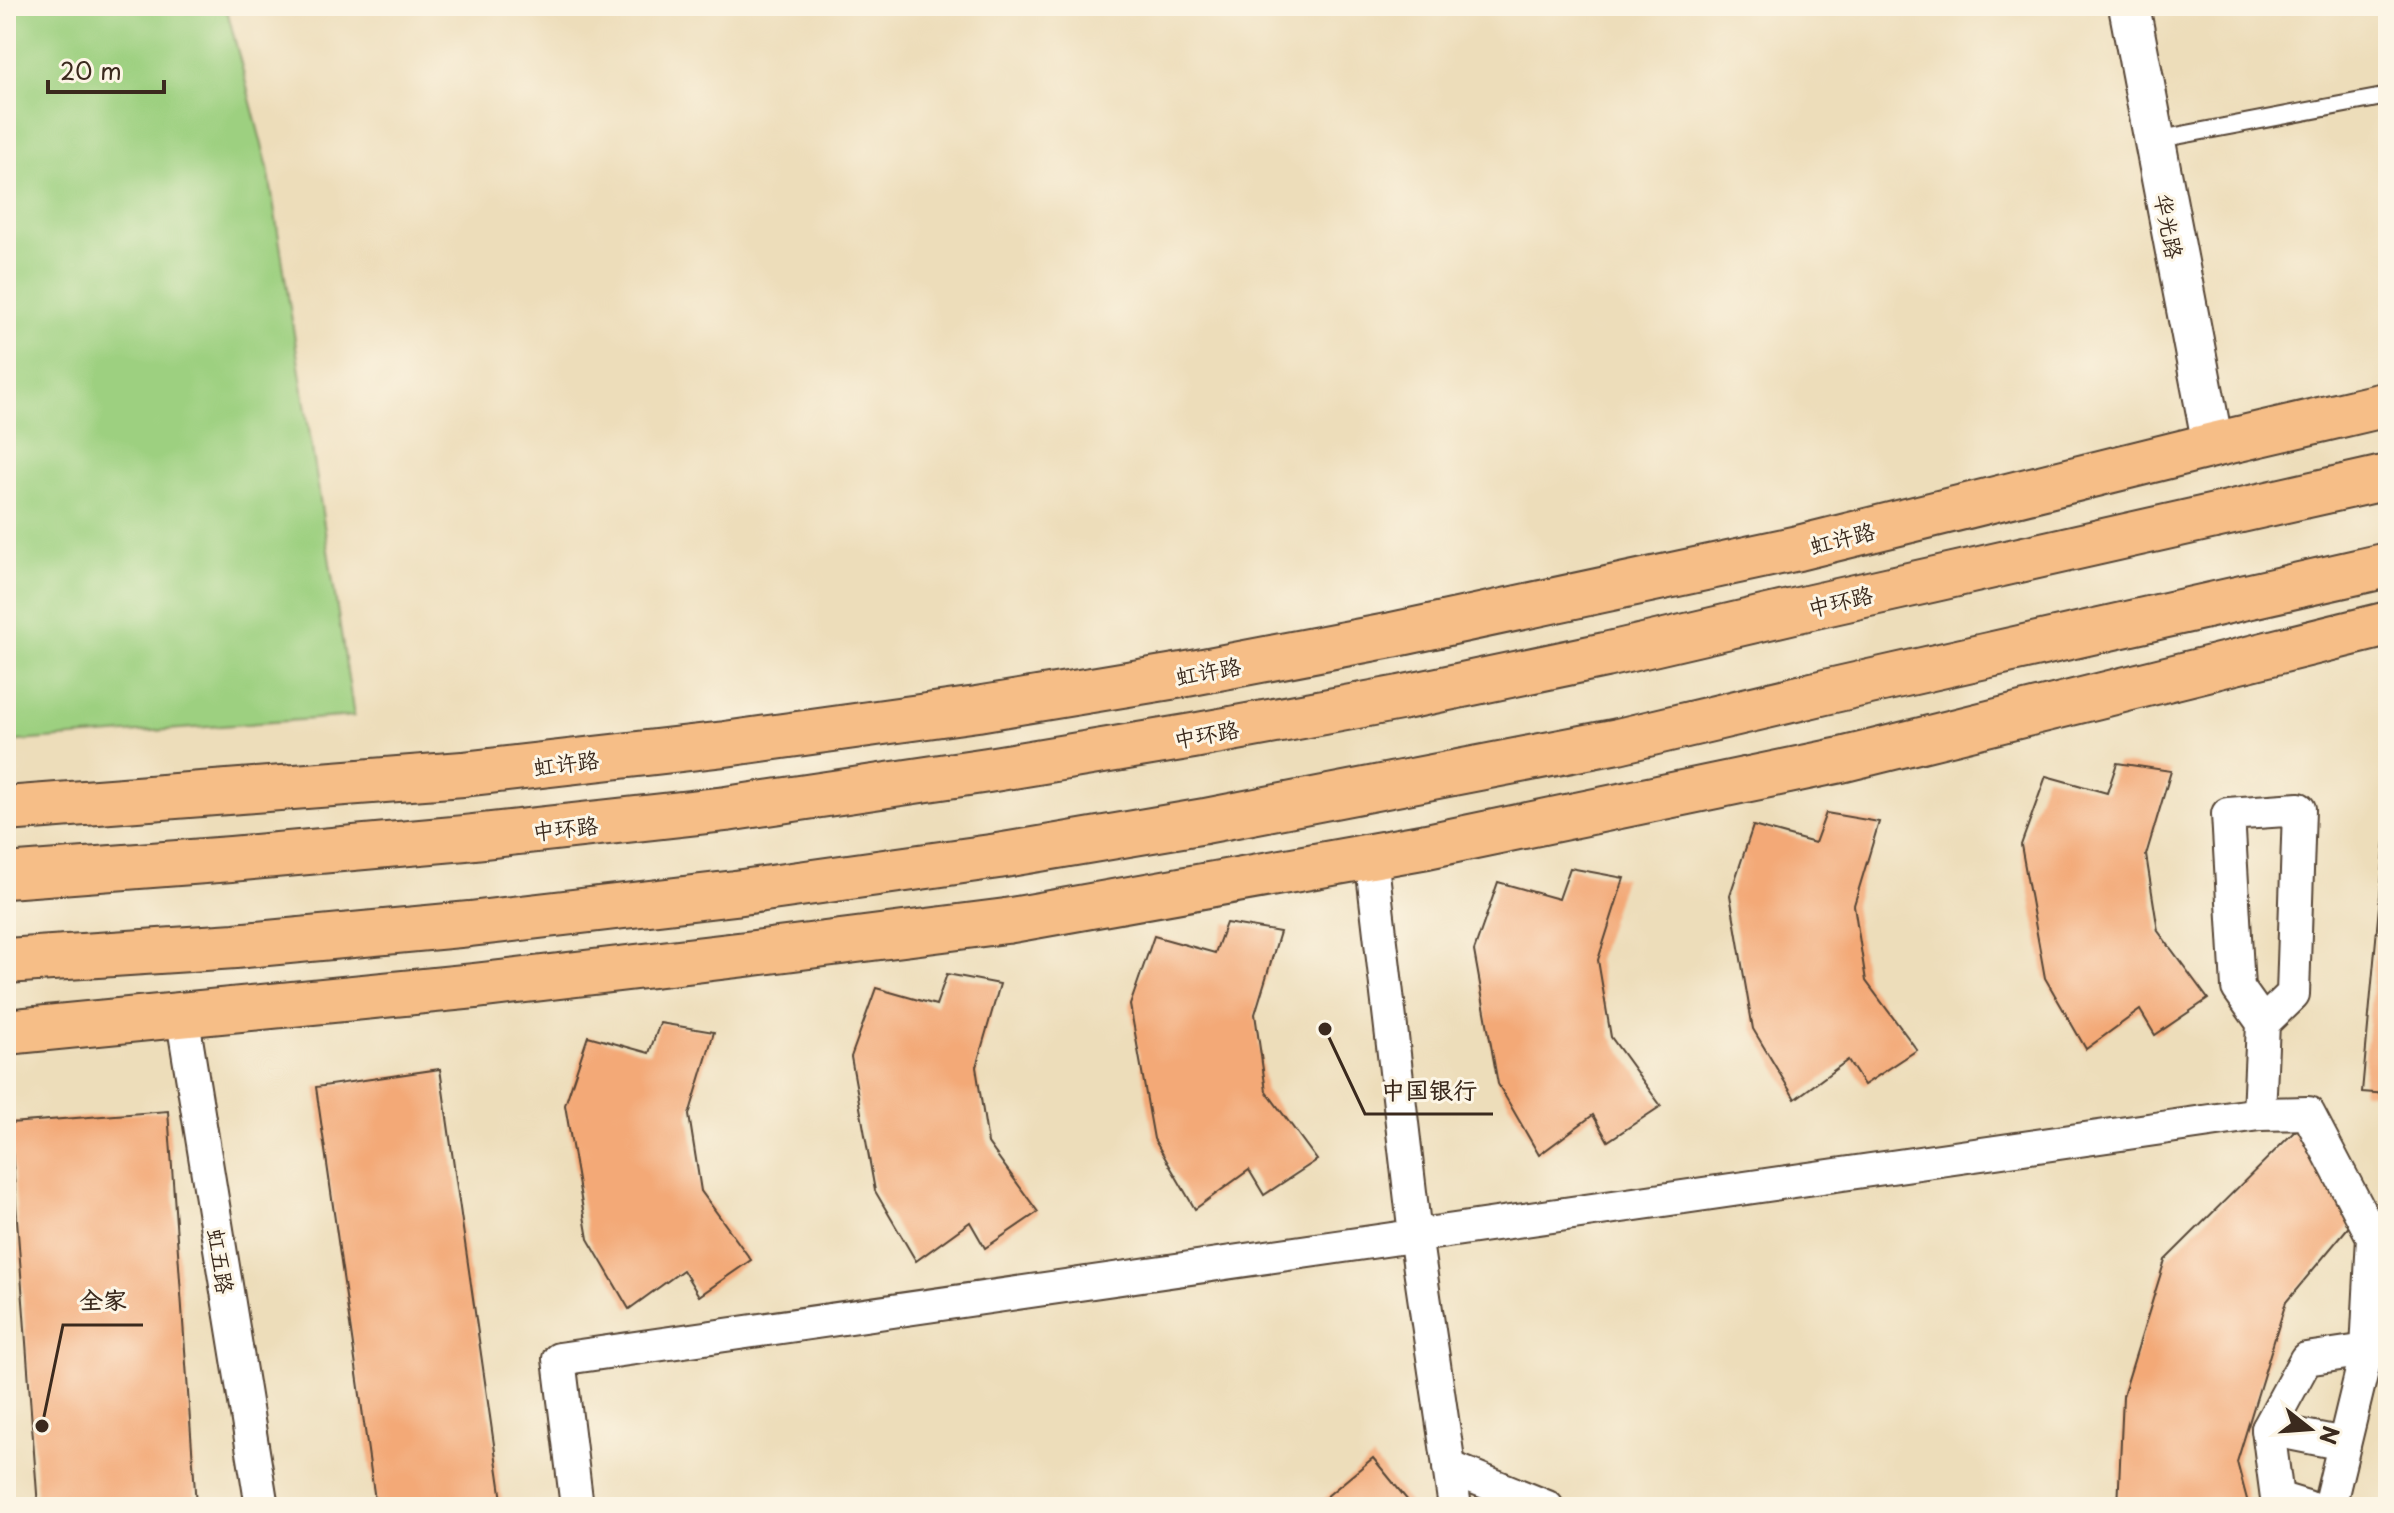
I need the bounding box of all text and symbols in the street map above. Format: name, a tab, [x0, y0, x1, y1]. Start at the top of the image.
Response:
scale bar	[48, 44, 164, 94]
text: 20 m	[60, 52, 122, 88]
street label: 华光路	[2148, 190, 2192, 262]
street label: 虹许路	[1806, 513, 1878, 561]
street label: 中环路	[1804, 576, 1876, 624]
street label: 虹许路	[1173, 648, 1243, 692]
street label: 中环路	[1171, 711, 1241, 755]
street label: 虹许路	[531, 742, 601, 782]
street label: 中环路	[530, 807, 600, 847]
callout: 中国银行	[1365, 1066, 1493, 1114]
text: 中国银行	[1381, 1071, 1477, 1107]
street label: 虹五路	[201, 1226, 243, 1296]
callout: 全家	[63, 1277, 143, 1325]
text: 全家	[79, 1281, 127, 1317]
north arrow	[2270, 1389, 2350, 1469]
text: N	[2312, 1422, 2349, 1448]

